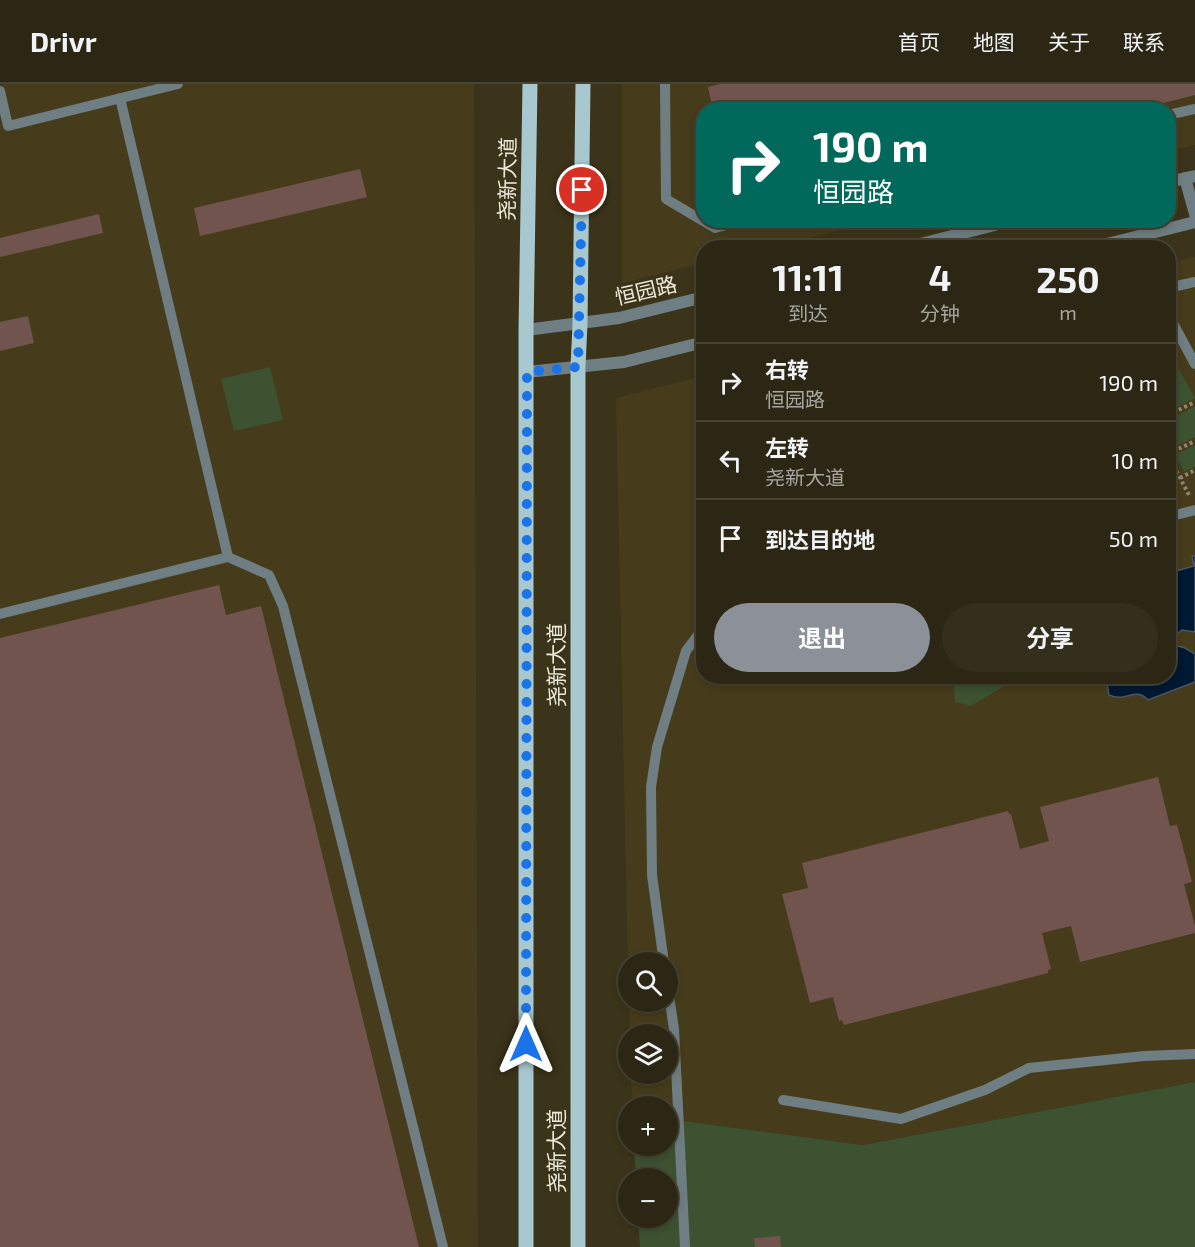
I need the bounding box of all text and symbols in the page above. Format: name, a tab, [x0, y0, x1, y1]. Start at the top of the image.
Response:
text: Drivr	[30, 24, 97, 58]
text: 首页	[898, 29, 940, 54]
text: 地图	[973, 29, 1015, 54]
text: 关于	[1048, 29, 1090, 54]
text: 联系	[1123, 29, 1165, 54]
text: 190 m	[813, 120, 929, 170]
icon: right	[714, 126, 792, 204]
street label: 尧新大道	[493, 137, 520, 221]
pin	[556, 164, 607, 215]
icon: arrive	[565, 173, 598, 206]
text: 恒园路	[813, 175, 894, 207]
text: 11:11	[772, 255, 844, 298]
text: 4	[929, 255, 951, 298]
text: 250	[1036, 257, 1100, 300]
street label: 恒园路	[612, 270, 679, 309]
text: m	[1059, 300, 1077, 324]
text: 到达	[788, 301, 828, 325]
text: 分钟	[920, 301, 960, 325]
text: 右转	[765, 356, 809, 382]
icon: right	[714, 366, 747, 399]
text: 190 m	[1099, 369, 1158, 395]
text: 恒园路	[765, 387, 825, 411]
text: 左转	[765, 434, 809, 460]
icon: left	[714, 444, 747, 477]
text: 10 m	[1112, 447, 1158, 473]
text: 尧新大道	[765, 465, 845, 489]
icon: arrive	[714, 522, 747, 555]
text: 50 m	[1109, 525, 1158, 551]
text: 到达目的地	[765, 526, 875, 552]
button: 退出	[714, 603, 930, 672]
button: 分享	[942, 603, 1158, 672]
street label: 尧新大道	[543, 623, 568, 707]
map controls	[618, 952, 678, 1228]
button: search	[618, 952, 678, 1012]
position arrow	[494, 1012, 558, 1076]
button: layers	[618, 1024, 678, 1084]
button: +	[618, 1096, 678, 1156]
street label: 尧新大道	[543, 1109, 568, 1193]
button: −	[618, 1168, 678, 1228]

